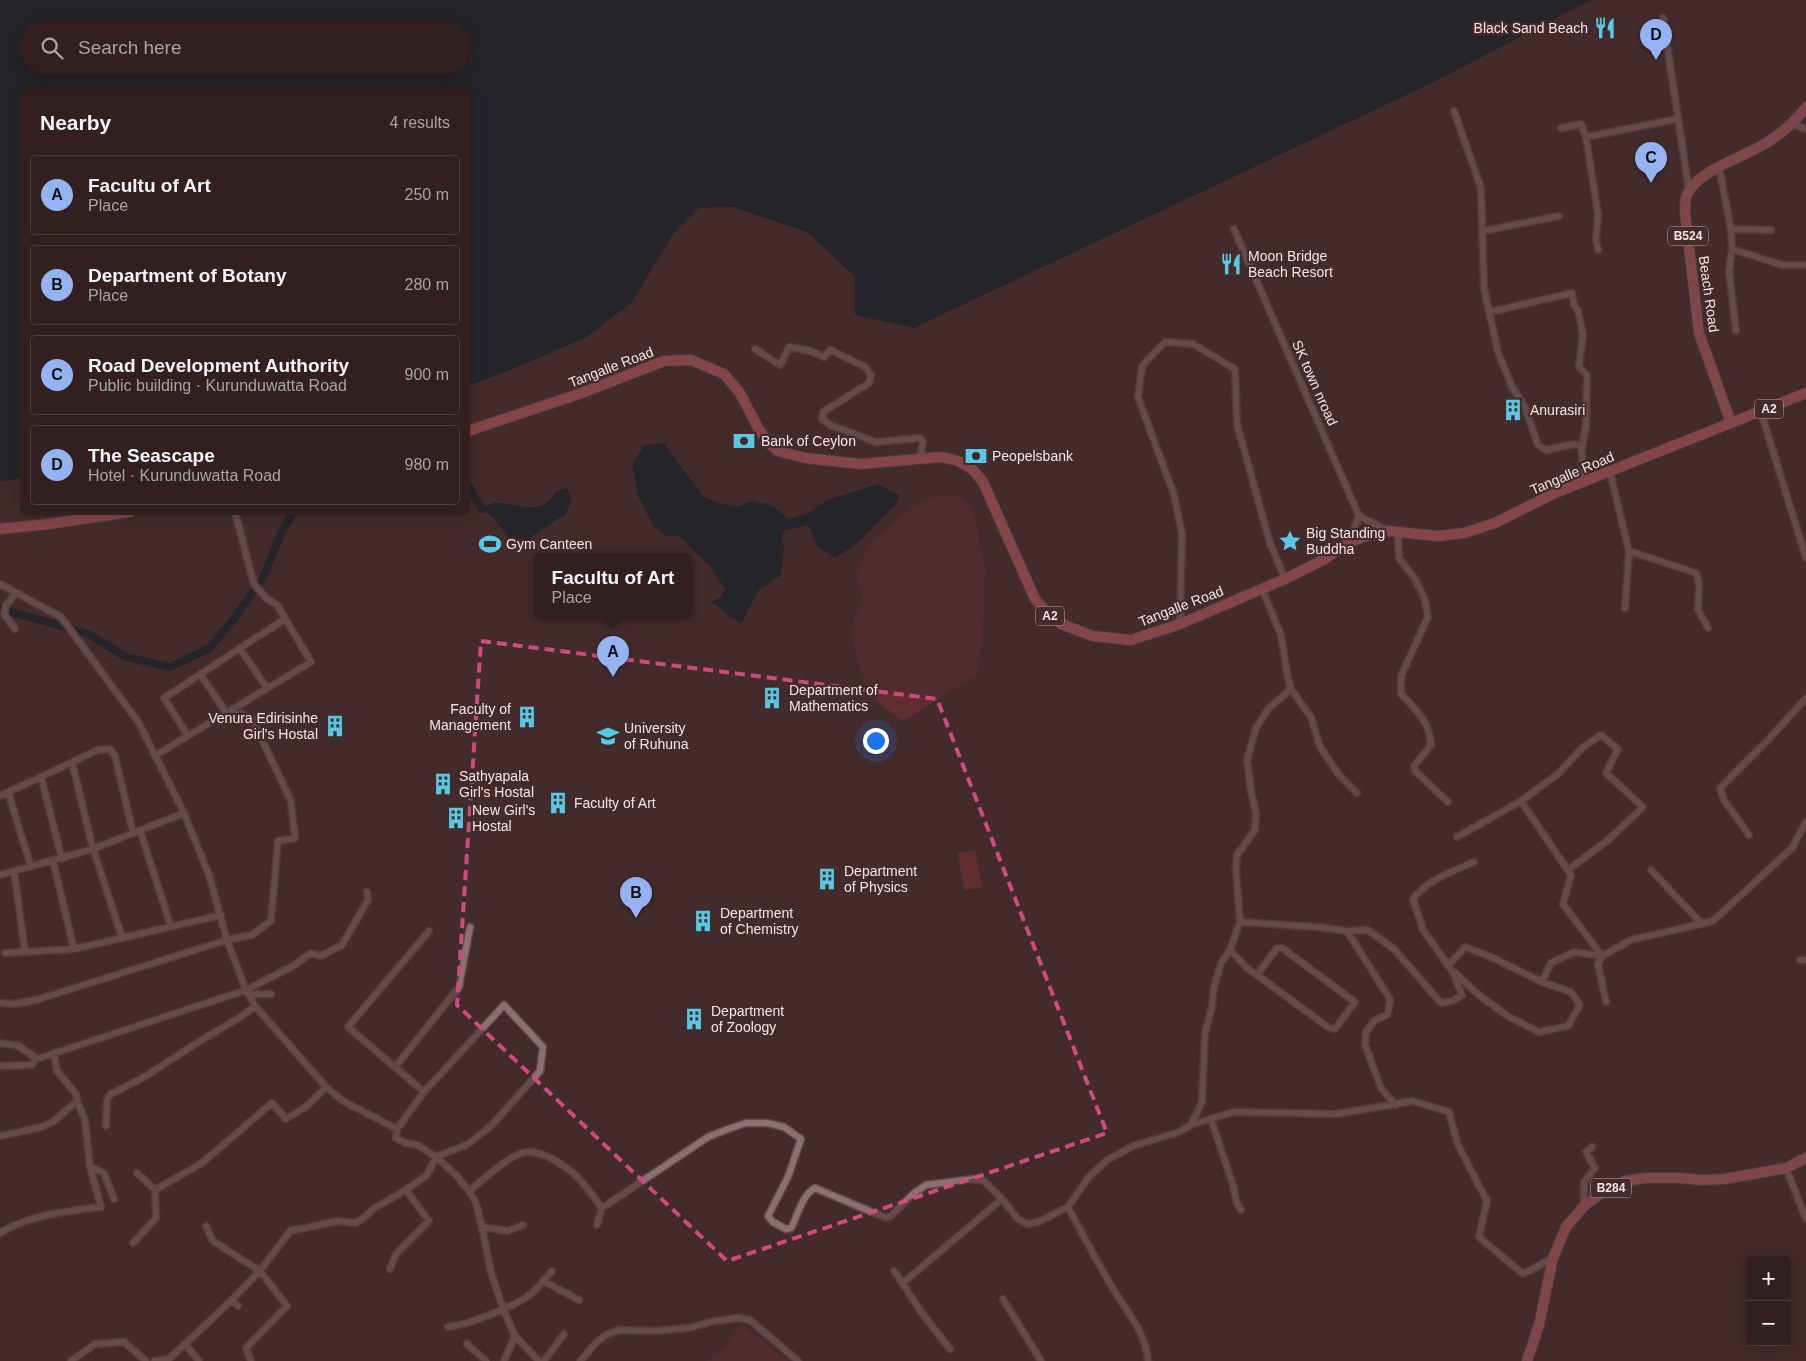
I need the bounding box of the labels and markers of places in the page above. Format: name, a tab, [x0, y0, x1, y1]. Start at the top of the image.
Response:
restaurant icon: Black Sand Beach	[1592, 15, 1618, 41]
pin: D	[1640, 19, 1672, 60]
place label: Black Sand Beach	[1474, 20, 1588, 36]
pin: C	[1635, 142, 1667, 183]
place label: Moon Bridge Beach Resort	[1248, 248, 1333, 280]
restaurant icon: Moon Bridge Beach Resort	[1218, 251, 1244, 277]
building icon: Anurasiri	[1500, 397, 1526, 423]
place label: Anurasiri	[1530, 402, 1585, 418]
bank icon: Bank of Ceylon	[731, 428, 757, 454]
place label: Bank of Ceylon	[761, 433, 856, 449]
bank icon: Peopelsbank	[963, 443, 989, 469]
place label: Peopelsbank	[992, 448, 1074, 464]
place label: Big Standing Buddha	[1306, 525, 1385, 557]
place icon: Big Standing Buddha	[1277, 528, 1303, 554]
sports icon: Gym Canteen	[477, 531, 503, 557]
place label: Gym Canteen	[506, 536, 592, 552]
pin: A	[597, 636, 629, 677]
place label: Department of Mathematics	[789, 682, 878, 714]
building icon: Department of Mathematics	[759, 685, 785, 711]
place label: Faculty of Management	[429, 701, 511, 733]
building icon: Faculty of Management	[514, 704, 540, 730]
place label: Venura Edirisinhe Girl's Hostal	[208, 710, 318, 742]
building icon: Venura Edirisinhe Girl's Hostal	[322, 713, 348, 739]
place label: University of Ruhuna	[624, 720, 689, 752]
school or university icon: University of Ruhuna	[595, 723, 621, 749]
place label: Sathyapala Girl's Hostal	[459, 768, 534, 800]
building icon: Sathyapala Girl's Hostal	[430, 771, 456, 797]
building icon: Faculty of Art	[545, 790, 571, 816]
place label: Faculty of Art	[574, 795, 656, 811]
place label: New Girl's Hostal	[472, 802, 535, 834]
building icon: New Girl's Hostal	[443, 805, 469, 831]
place label: Department of Physics	[844, 863, 917, 895]
building icon: Department of Physics	[814, 866, 840, 892]
pin: B	[620, 877, 652, 918]
place label: Department of Chemistry	[720, 905, 799, 937]
building icon: Department of Chemistry	[690, 908, 716, 934]
place label: Department of Zoology	[711, 1003, 784, 1035]
building icon: Department of Zoology	[681, 1006, 707, 1032]

